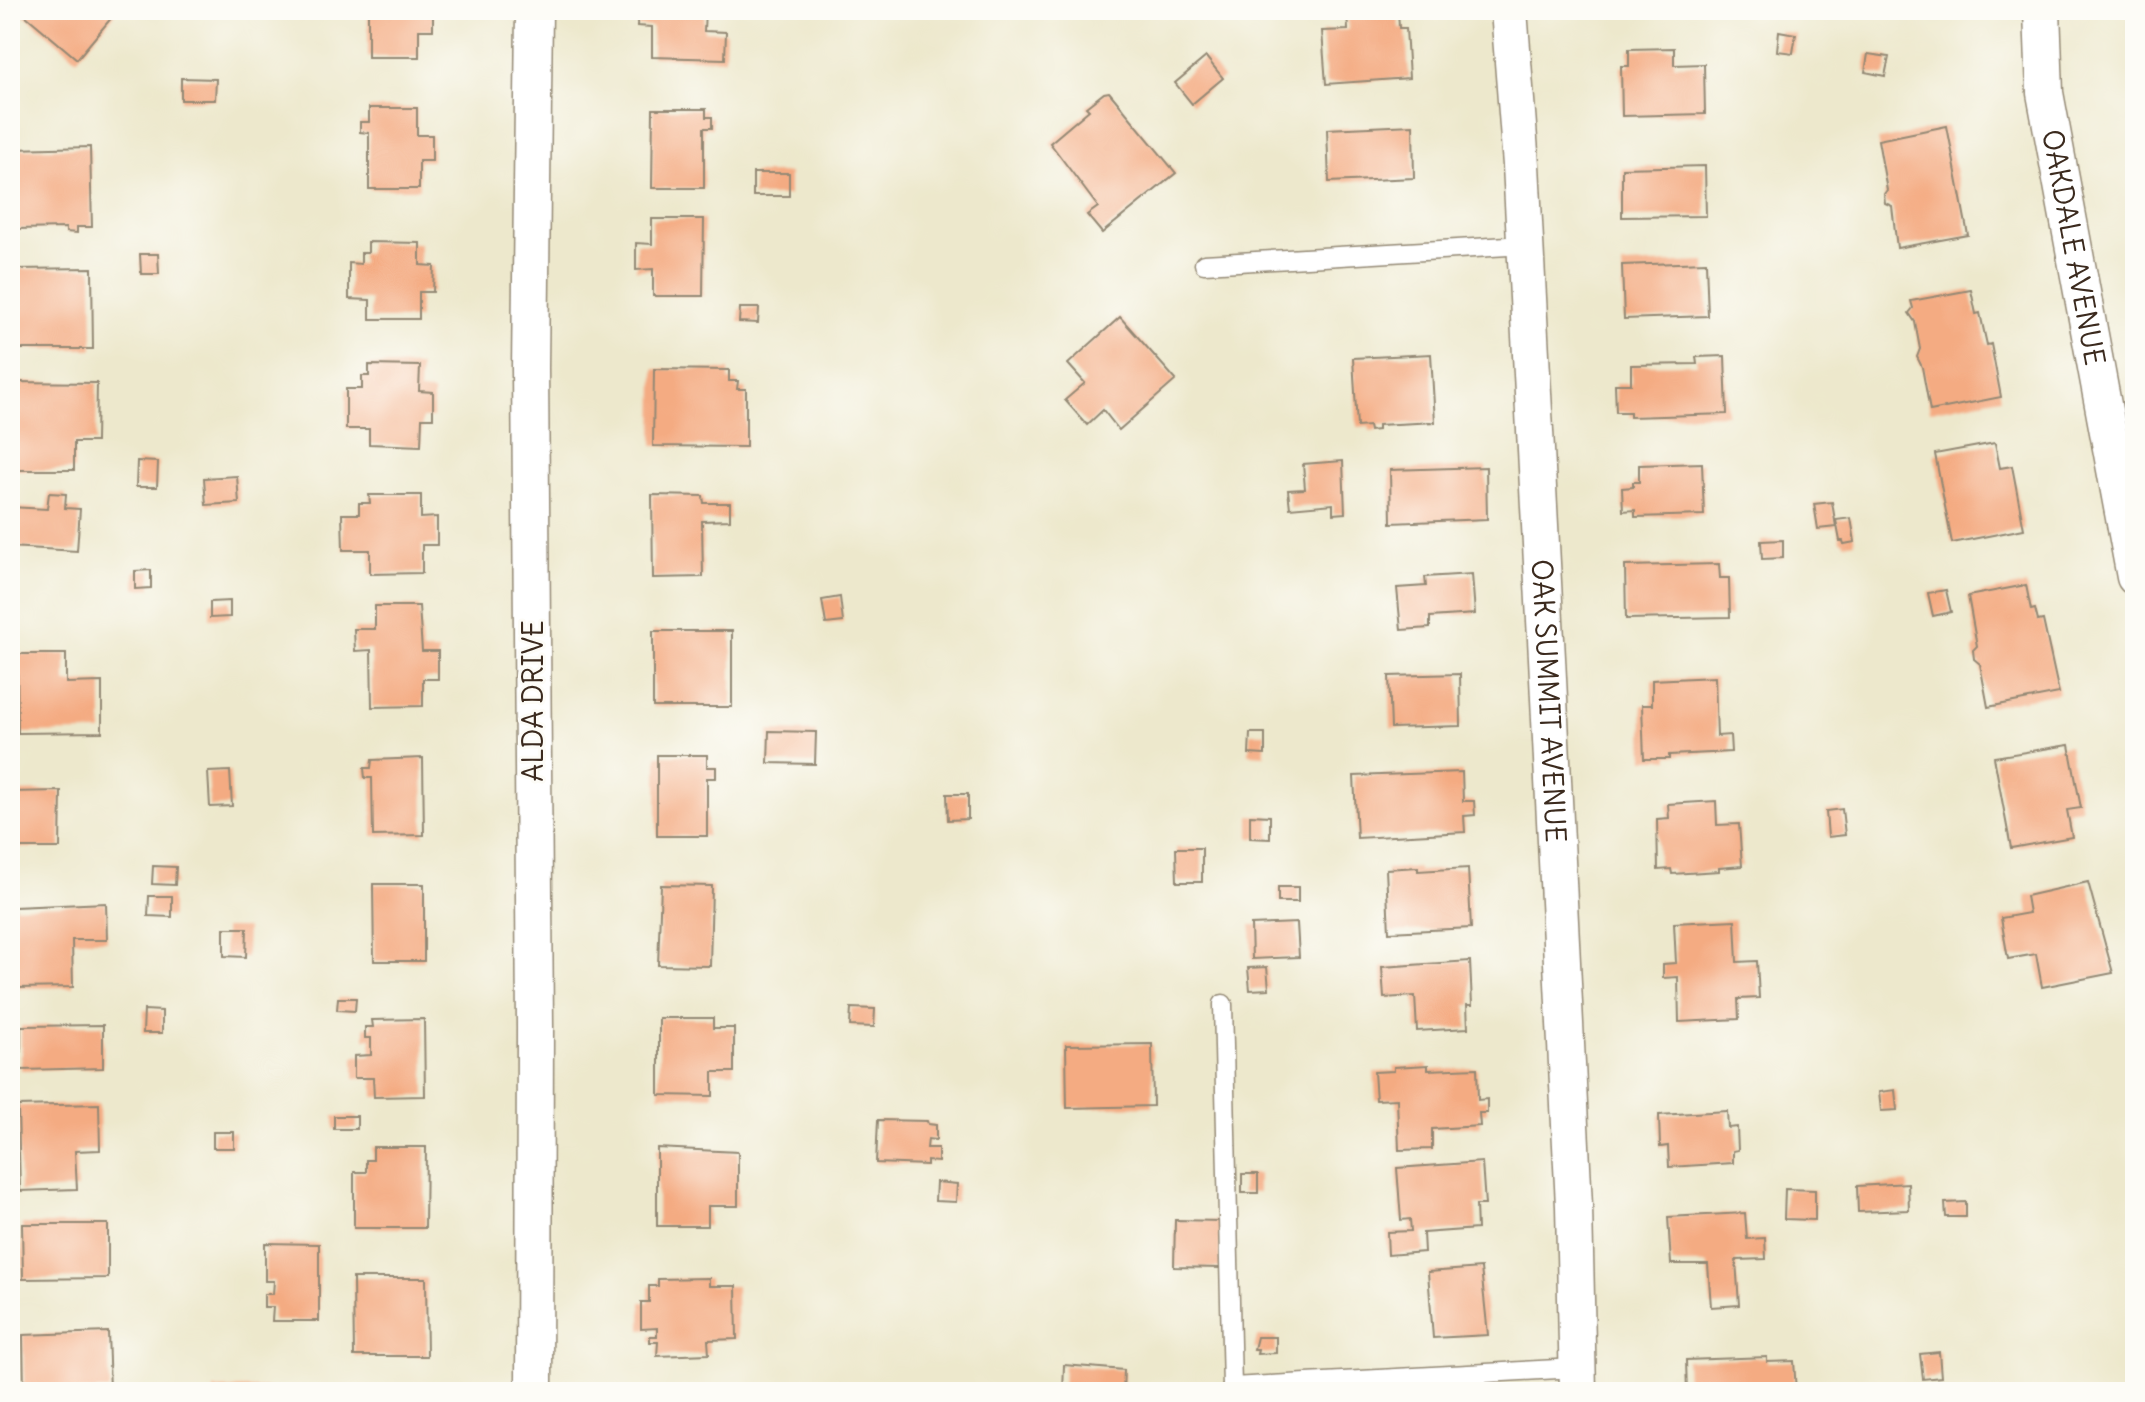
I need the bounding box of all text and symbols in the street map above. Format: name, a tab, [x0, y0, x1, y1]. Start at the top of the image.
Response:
street label: OAKDALE AVENUE	[2034, 126, 2113, 368]
street label: OAK SUMMIT AVENUE	[1524, 558, 1574, 843]
street label: ALDA DRIVE	[515, 620, 551, 782]

